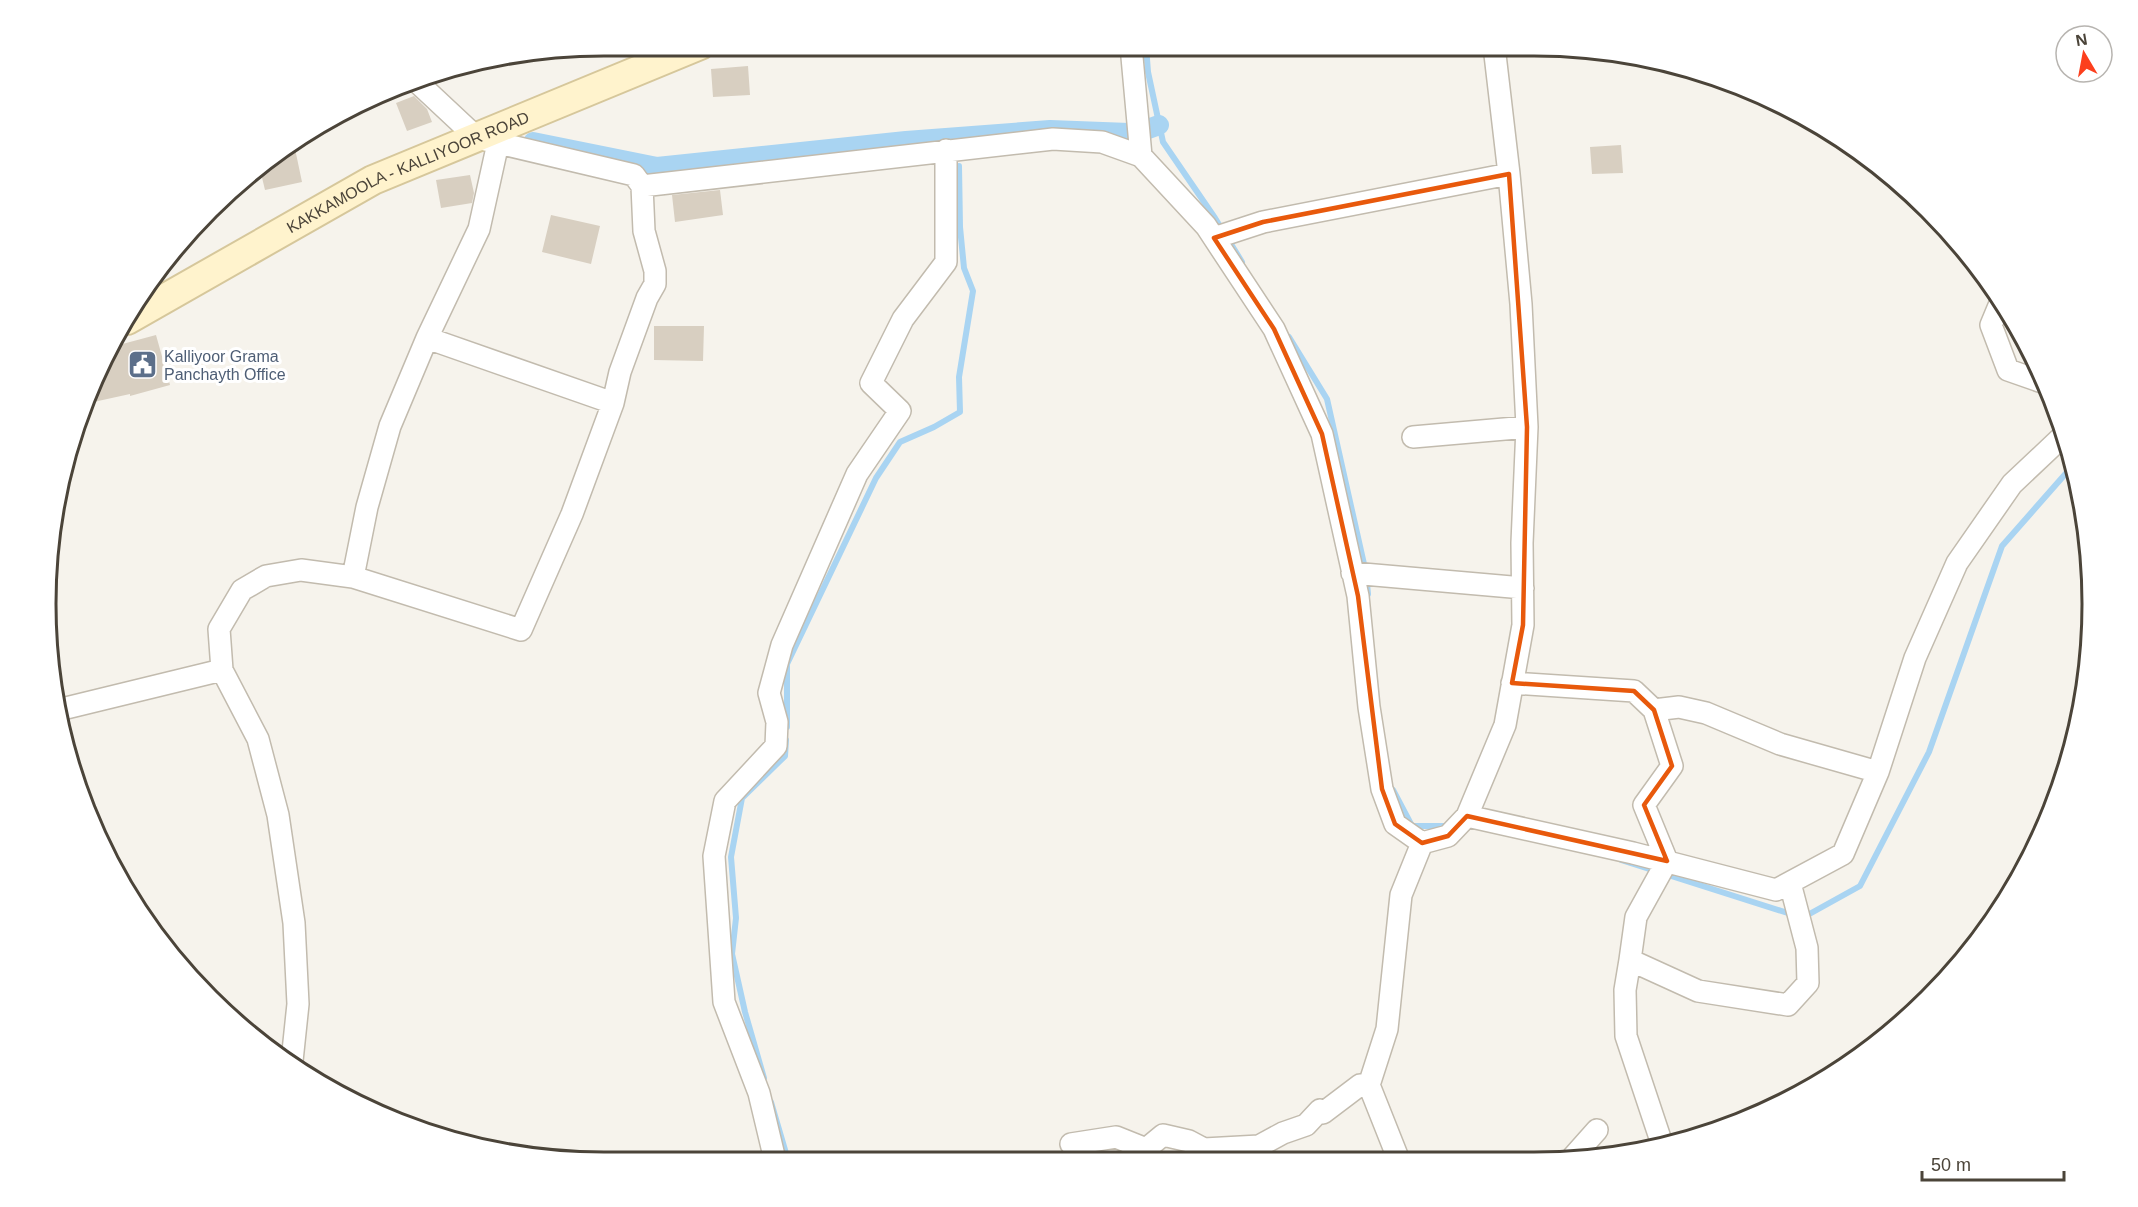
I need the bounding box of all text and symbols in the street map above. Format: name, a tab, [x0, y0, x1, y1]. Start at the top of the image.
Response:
north arrow	[2054, 24, 2114, 84]
text: N	[2074, 30, 2089, 49]
street label: KAKKAMOOLA - KALLIYOOR ROAD	[284, 108, 531, 236]
place label: Kalliyoor Grama Panchayth Office	[164, 348, 286, 383]
public building icon: Kalliyoor Grama Panchayth Office	[127, 349, 159, 381]
scale bar	[1922, 1144, 2064, 1182]
text: 50 m	[1931, 1155, 1971, 1175]

